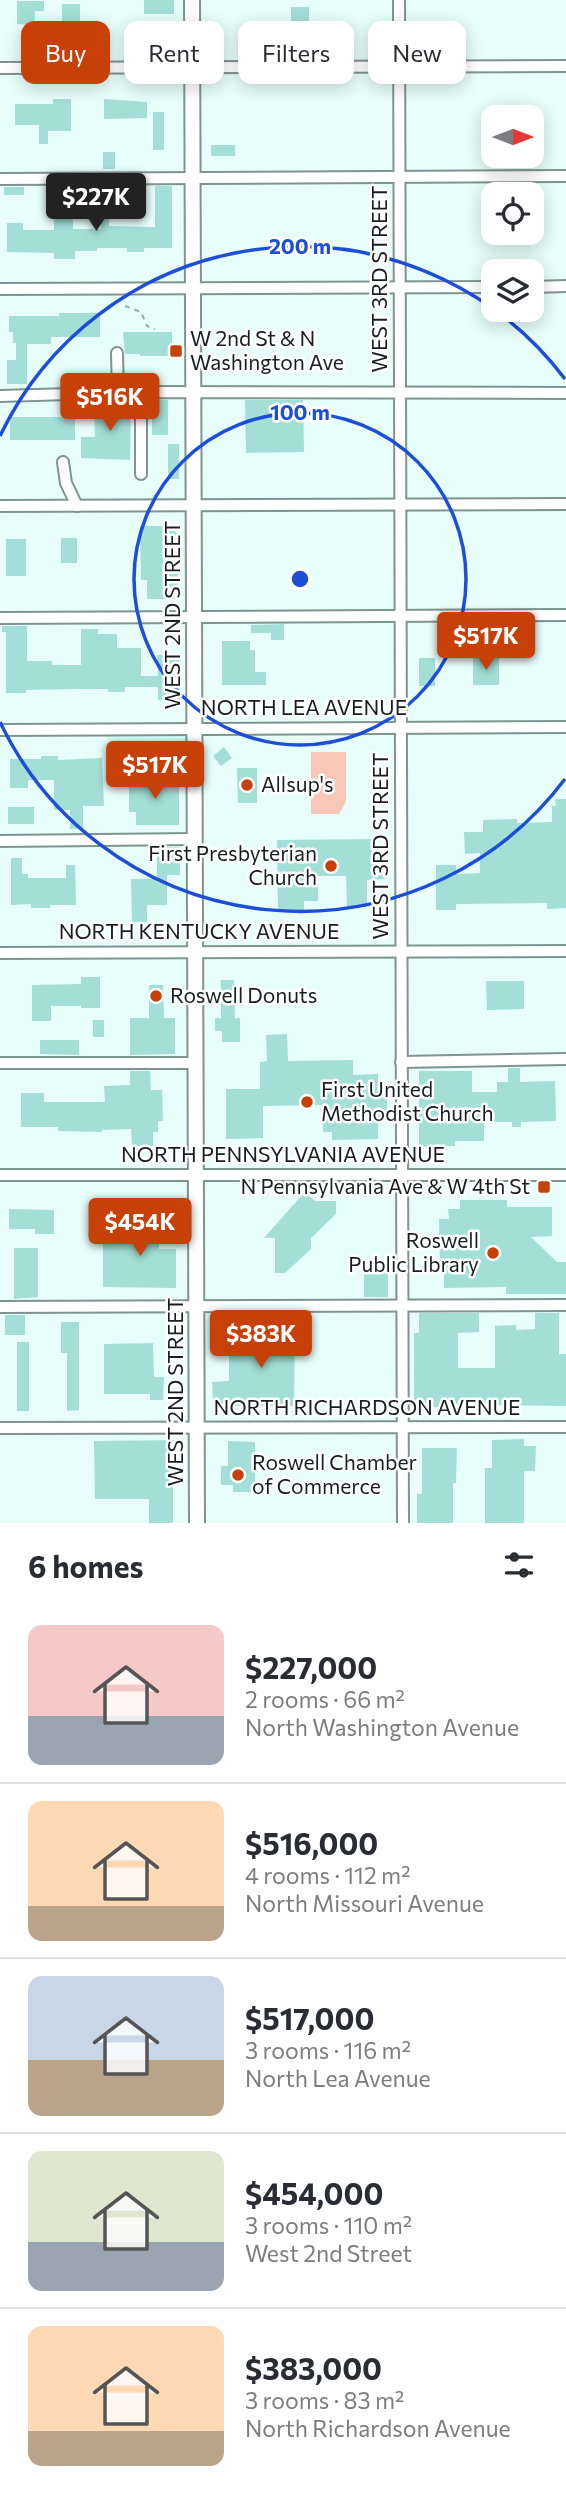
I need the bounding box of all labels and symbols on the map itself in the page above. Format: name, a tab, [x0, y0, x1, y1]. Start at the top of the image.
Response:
north arrow	[481, 105, 544, 168]
pin: $227K	[47, 174, 145, 233]
street label: WEST 3RD STREET	[366, 186, 391, 372]
text: 200 m	[269, 233, 331, 258]
place label: W 2nd St & N Washington Ave	[190, 325, 344, 374]
marker: W 2nd St & N Washington Ave	[168, 343, 184, 359]
pin: $516K	[61, 374, 159, 433]
text: 100 m	[270, 399, 330, 424]
street label: WEST 2ND STREET	[159, 521, 184, 709]
centre of rings	[288, 567, 312, 591]
pin: $517K	[437, 612, 535, 672]
street label: NORTH LEA AVENUE	[201, 694, 407, 719]
pin: $517K	[106, 742, 204, 801]
street label: WEST 3RD STREET	[367, 753, 392, 939]
place label: Allsup's	[261, 771, 334, 796]
marker: Allsup's	[239, 777, 255, 793]
place label: First Presbyterian Church	[148, 840, 317, 889]
marker: First Presbyterian Church	[323, 858, 339, 874]
street label: NORTH KENTUCKY AVENUE	[59, 918, 339, 943]
place label: Roswell Donuts	[170, 982, 317, 1007]
marker: Roswell Donuts	[148, 988, 164, 1004]
place label: First United Methodist Church	[321, 1076, 493, 1125]
marker: First United Methodist Church	[299, 1094, 315, 1110]
street label: NORTH PENNSYLVANIA AVENUE	[121, 1141, 445, 1166]
place label: N Pennsylvania Ave & W 4th St	[241, 1173, 530, 1198]
marker: N Pennsylvania Ave & W 4th St	[536, 1179, 552, 1195]
pin: $454K	[91, 1198, 189, 1258]
place label: Roswell Public Library	[348, 1227, 479, 1276]
marker: Roswell Public Library	[485, 1245, 501, 1261]
street label: WEST 2ND STREET	[162, 1298, 187, 1486]
pin: $383K	[212, 1310, 310, 1370]
street label: NORTH RICHARDSON AVENUE	[214, 1394, 520, 1419]
place label: Roswell Chamber of Commerce	[252, 1449, 417, 1498]
marker: Roswell Chamber of Commerce	[230, 1467, 246, 1483]

